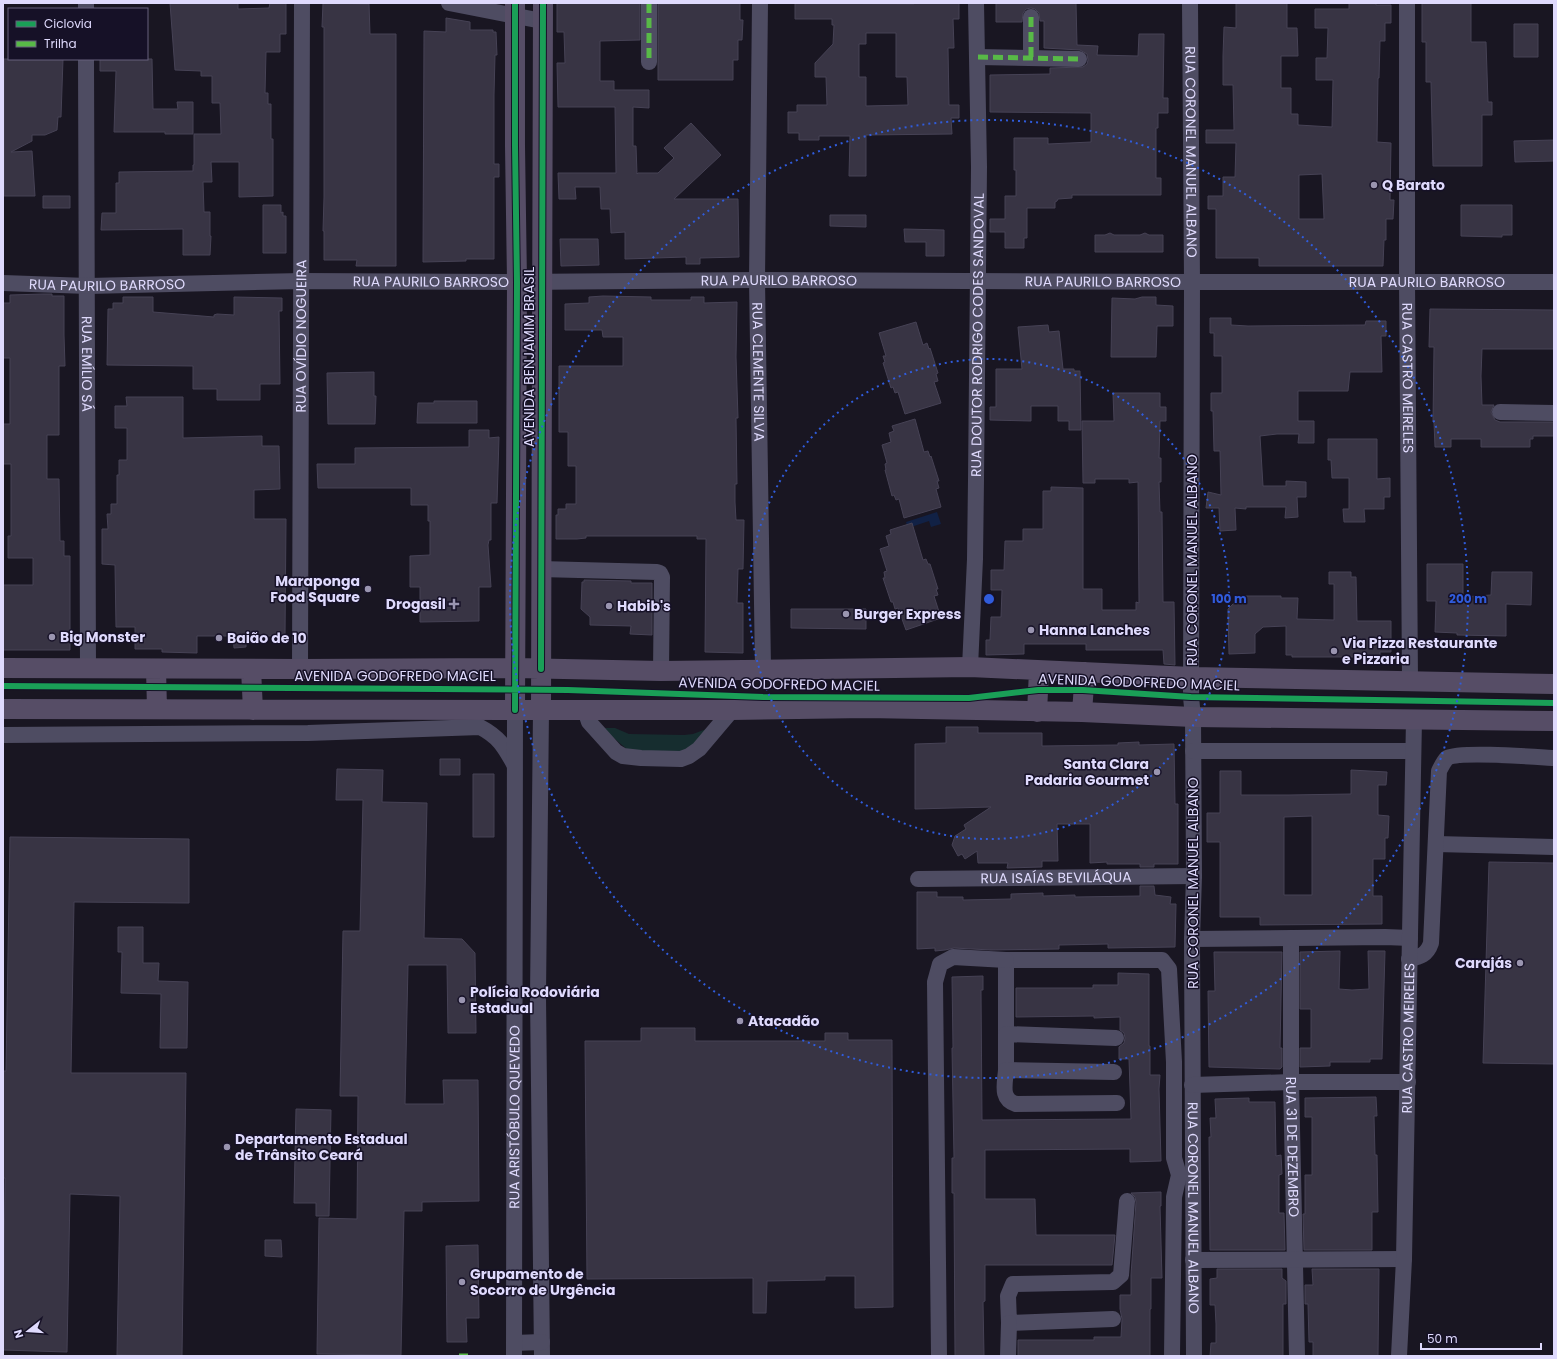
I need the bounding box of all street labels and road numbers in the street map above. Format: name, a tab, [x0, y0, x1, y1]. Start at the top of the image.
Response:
street label: RUA CORONEL MANUEL ALBANO	[1180, 46, 1202, 258]
street label: RUA DOUTOR RODRIGO CODES SANDOVAL	[966, 193, 989, 477]
street label: RUA OVÍDIO NOGUEIRA	[291, 259, 311, 413]
street label: AVENIDA BENJAMIM BRASIL	[519, 267, 539, 447]
street label: RUA PAURILO BARROSO	[701, 270, 857, 290]
street label: RUA PAURILO BARROSO	[353, 271, 509, 292]
street label: RUA PAURILO BARROSO	[1025, 271, 1181, 292]
street label: RUA PAURILO BARROSO	[1349, 272, 1505, 292]
street label: RUA PAURILO BARROSO	[28, 274, 185, 296]
street label: RUA CLEMENTE SILVA	[747, 302, 769, 442]
street label: RUA CASTRO MEIRELES	[1397, 303, 1418, 453]
street label: RUA EMÍLIO SÁ	[77, 316, 97, 412]
street label: RUA CORONEL MANUEL ALBANO	[1182, 454, 1202, 666]
street label: AVENIDA GODOFREDO MACIEL	[294, 666, 496, 686]
street label: AVENIDA GODOFREDO MACIEL	[1038, 668, 1240, 696]
street label: AVENIDA GODOFREDO MACIEL	[678, 672, 880, 696]
street label: RUA CORONEL MANUEL ALBANO	[1183, 777, 1203, 989]
street label: RUA ISAÍAS BEVILÁQUA	[980, 867, 1132, 888]
street label: RUA CASTRO MEIRELES	[1397, 963, 1419, 1114]
street label: RUA ARISTÓBULO QUEVEDO	[504, 1025, 525, 1209]
street label: RUA 31 DE DEZEMBRO	[1281, 1077, 1304, 1217]
street label: RUA CORONEL MANUEL ALBANO	[1183, 1102, 1204, 1314]

